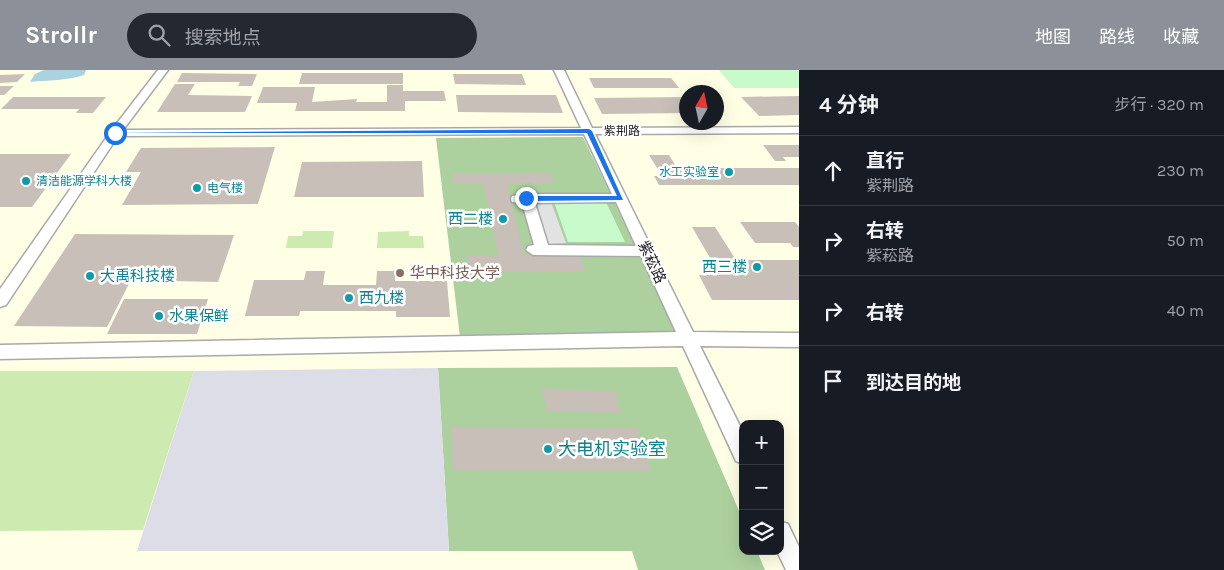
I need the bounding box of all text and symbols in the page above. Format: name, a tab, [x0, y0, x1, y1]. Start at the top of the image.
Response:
search box	[127, 13, 477, 58]
text: Strollr	[25, 21, 97, 49]
icon: search	[145, 21, 173, 49]
text: 地图	[1035, 26, 1071, 48]
text: 路线	[1099, 26, 1135, 48]
text: 收藏	[1163, 26, 1199, 48]
text: 搜索地点	[185, 27, 261, 49]
north arrow	[679, 85, 724, 130]
text: 4 分钟	[819, 93, 879, 117]
text: 步行 · 320 m	[1115, 95, 1204, 114]
route start	[104, 122, 127, 145]
street label: 紫荆路	[604, 124, 640, 138]
text: 直行	[866, 150, 904, 172]
icon: ahead	[819, 157, 847, 185]
text: 230 m	[1157, 161, 1204, 180]
place label: 水工实验室	[659, 165, 719, 179]
marker: 水工实验室	[723, 166, 735, 178]
place label: 清洁能源学科大楼	[36, 174, 132, 188]
marker: 清洁能源学科大楼	[20, 175, 32, 187]
text: 紫荆路	[866, 176, 914, 195]
place label: 电气楼	[207, 181, 243, 195]
marker: 电气楼	[191, 182, 203, 194]
route end	[515, 187, 538, 210]
place label: 西二楼	[448, 210, 493, 228]
marker: 西二楼	[497, 213, 509, 225]
text: 右转	[866, 220, 904, 242]
icon: right	[819, 227, 847, 255]
text: 50 m	[1167, 231, 1204, 250]
street label: 紫菘路	[634, 238, 670, 286]
text: 紫菘路	[866, 246, 914, 265]
place label: 西三楼	[702, 258, 747, 276]
marker: 西三楼	[751, 261, 763, 273]
place label: 华中科技大学	[410, 264, 500, 282]
place label: 大禹科技楼	[100, 267, 175, 285]
marker: 华中科技大学	[394, 267, 406, 279]
marker: 大禹科技楼	[84, 270, 96, 282]
place label: 西九楼	[359, 289, 404, 307]
marker: 西九楼	[343, 292, 355, 304]
icon: right	[819, 297, 847, 325]
text: 40 m	[1167, 301, 1204, 320]
text: 右转	[866, 302, 904, 324]
place label: 水果保鲜	[169, 307, 229, 325]
marker: 水果保鲜	[153, 310, 165, 322]
icon: arrive	[819, 367, 847, 395]
text: 到达目的地	[866, 372, 961, 394]
map controls	[739, 420, 784, 555]
button: +	[739, 420, 784, 465]
place label: 大电机实验室	[558, 438, 666, 460]
marker: 大电机实验室	[542, 443, 554, 455]
button: −	[739, 465, 784, 510]
button: layers	[739, 510, 784, 555]

